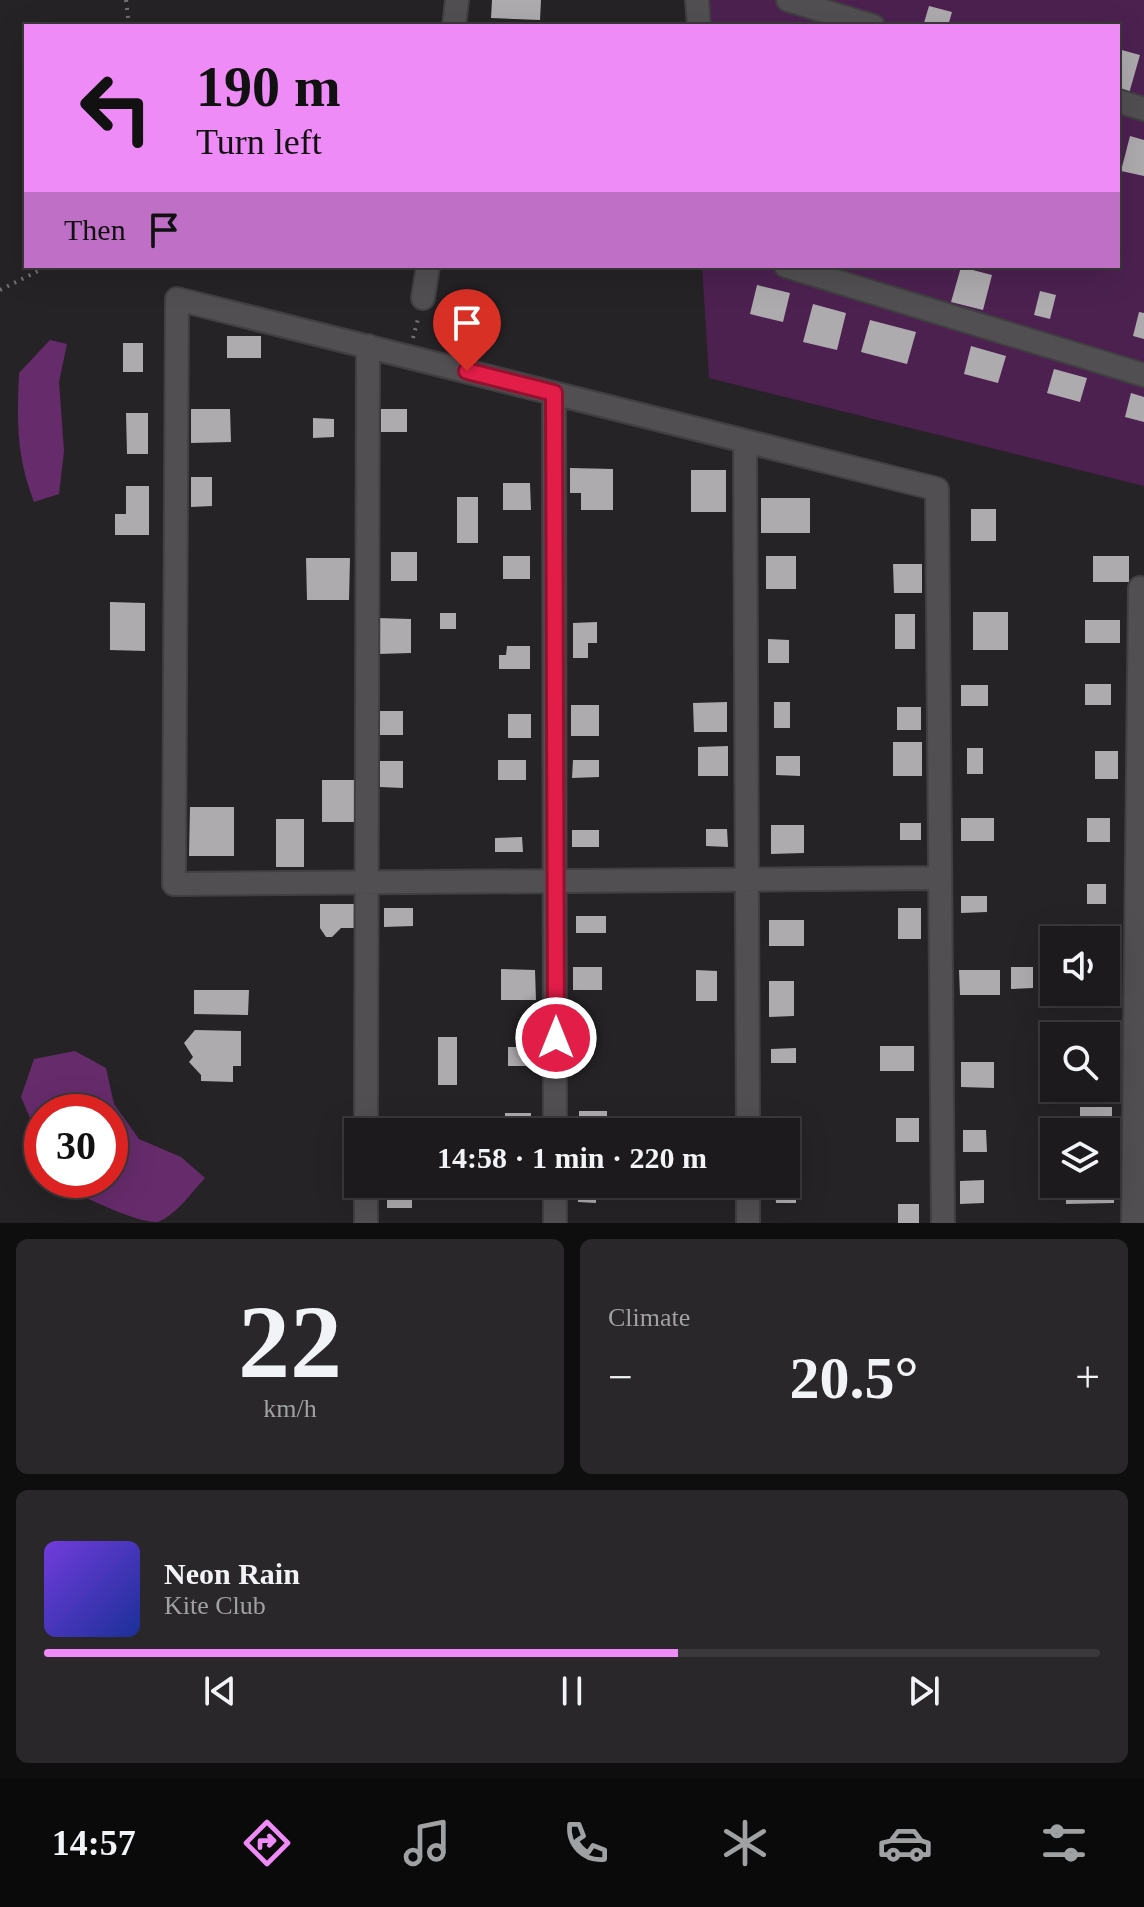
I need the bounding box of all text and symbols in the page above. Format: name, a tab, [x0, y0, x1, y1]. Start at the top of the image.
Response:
icon: left	[64, 56, 168, 160]
text: 190 m	[196, 56, 341, 118]
text: Turn left	[196, 122, 322, 162]
icon: arrive	[142, 208, 186, 252]
text: Then	[64, 213, 126, 246]
pin	[433, 289, 501, 371]
icon: arrive	[445, 301, 489, 345]
map controls	[1040, 926, 1120, 1198]
button: sound	[1040, 926, 1120, 1006]
position arrow	[514, 996, 598, 1080]
button: search	[1040, 1022, 1120, 1102]
speed limit sign: 30	[24, 1094, 128, 1198]
button: layers	[1040, 1118, 1120, 1198]
text: 14:58 · 1 min · 220 m	[437, 1141, 707, 1174]
text: 22	[238, 1284, 342, 1399]
text: Climate	[608, 1303, 690, 1332]
text: 20.5°	[790, 1345, 919, 1411]
text: −	[608, 1353, 633, 1402]
text: +	[1075, 1353, 1100, 1402]
text: km/h	[263, 1394, 317, 1423]
text: Neon Rain	[164, 1557, 300, 1590]
text: Kite Club	[164, 1591, 266, 1620]
icon: previous	[198, 1669, 242, 1713]
icon: pause	[550, 1669, 594, 1713]
icon: next	[902, 1669, 946, 1713]
icon: directions	[239, 1815, 295, 1871]
icon: music	[399, 1815, 455, 1871]
icon: phone	[558, 1815, 614, 1871]
icon: climate	[717, 1815, 773, 1871]
icon: car	[877, 1815, 933, 1871]
icon: filters	[1036, 1815, 1092, 1871]
text: 14:57	[52, 1823, 136, 1863]

